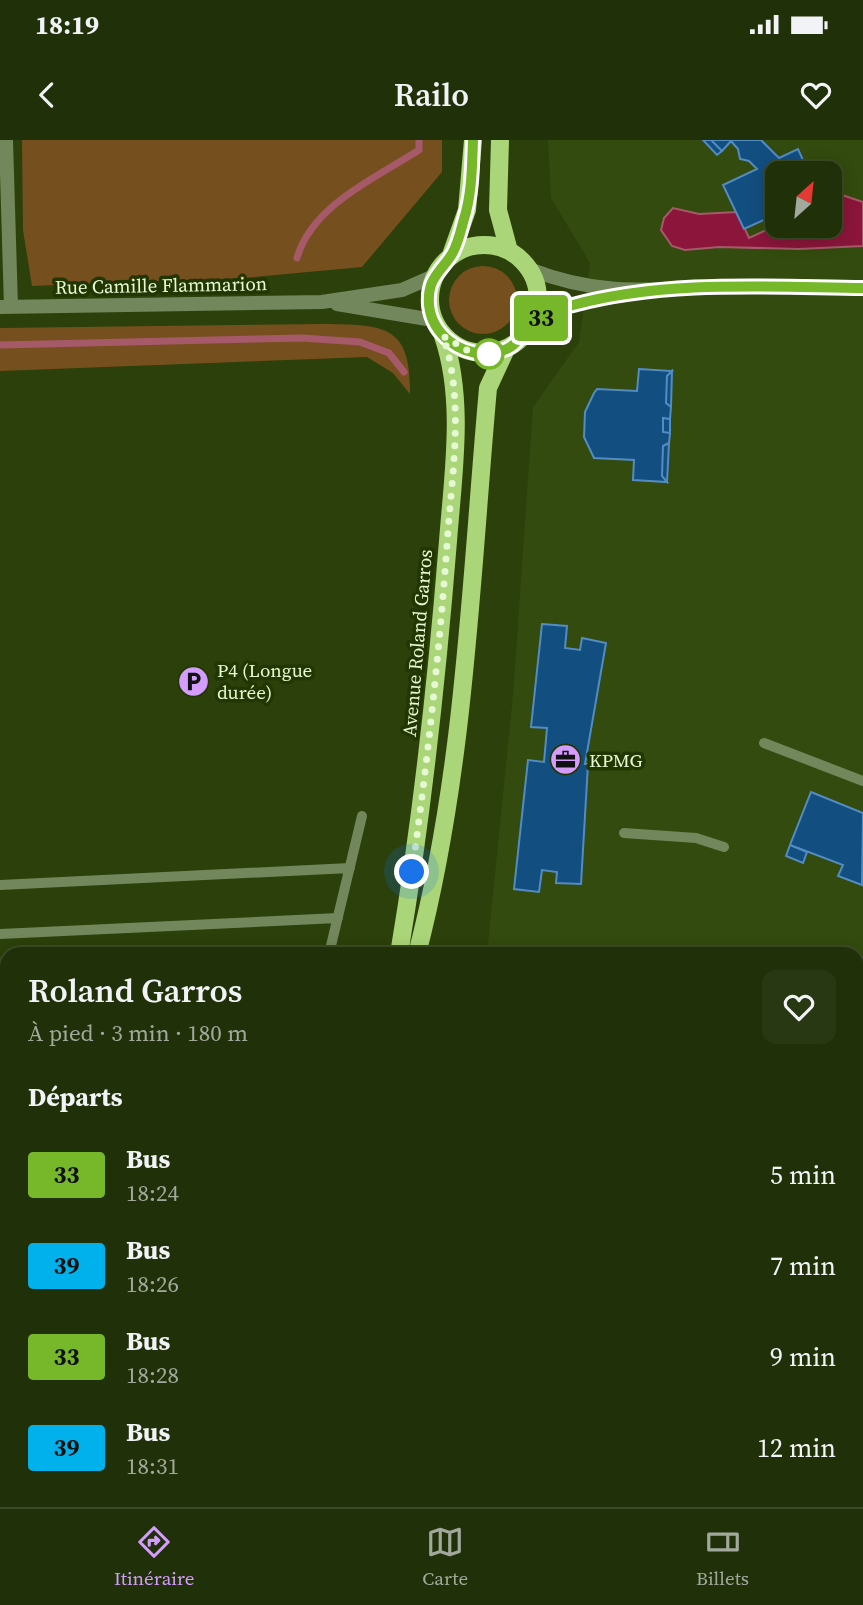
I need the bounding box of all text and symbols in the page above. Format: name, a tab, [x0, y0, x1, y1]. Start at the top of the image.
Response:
text: 18:19	[35, 7, 99, 43]
text: Railo	[394, 73, 469, 117]
icon: back	[28, 76, 66, 114]
icon: heart	[797, 76, 835, 114]
north arrow	[765, 161, 842, 238]
map controls	[765, 161, 842, 238]
street label: Rue Camille Flammarion	[55, 270, 267, 300]
line badge: 33	[510, 295, 572, 341]
text: 33	[528, 301, 554, 334]
unlabelled marker	[474, 339, 504, 369]
street label: Avenue Roland Garros	[396, 548, 438, 738]
place label: P4 (Longue durée)	[217, 657, 312, 705]
parking icon: P4 (Longue durée)	[177, 664, 211, 698]
office icon: KPMG	[549, 743, 583, 777]
place label: KPMG	[589, 747, 643, 773]
your location	[394, 854, 429, 889]
text: Roland Garros	[28, 968, 242, 1013]
button: heart	[762, 970, 836, 1044]
text: À pied · 3 min · 180 m	[28, 1017, 248, 1049]
text: Départs	[28, 1079, 123, 1115]
text: Bus	[126, 1141, 170, 1177]
text: 5 min	[770, 1157, 836, 1193]
text: 33	[53, 1158, 80, 1191]
text: 18:24	[126, 1177, 179, 1209]
text: Bus	[126, 1232, 170, 1268]
text: 7 min	[770, 1248, 836, 1284]
text: 39	[53, 1249, 80, 1282]
text: 18:26	[126, 1268, 179, 1300]
text: Bus	[126, 1323, 170, 1359]
text: 9 min	[770, 1339, 836, 1375]
text: 33	[53, 1340, 80, 1373]
text: 18:28	[126, 1359, 179, 1391]
text: Bus	[126, 1414, 170, 1450]
text: 12 min	[757, 1430, 836, 1466]
text: 39	[53, 1431, 80, 1464]
text: 18:31	[126, 1450, 179, 1482]
tab: Itinéraire	[114, 1523, 195, 1591]
tab: Carte	[422, 1523, 468, 1591]
tab: Billets	[696, 1523, 749, 1591]

